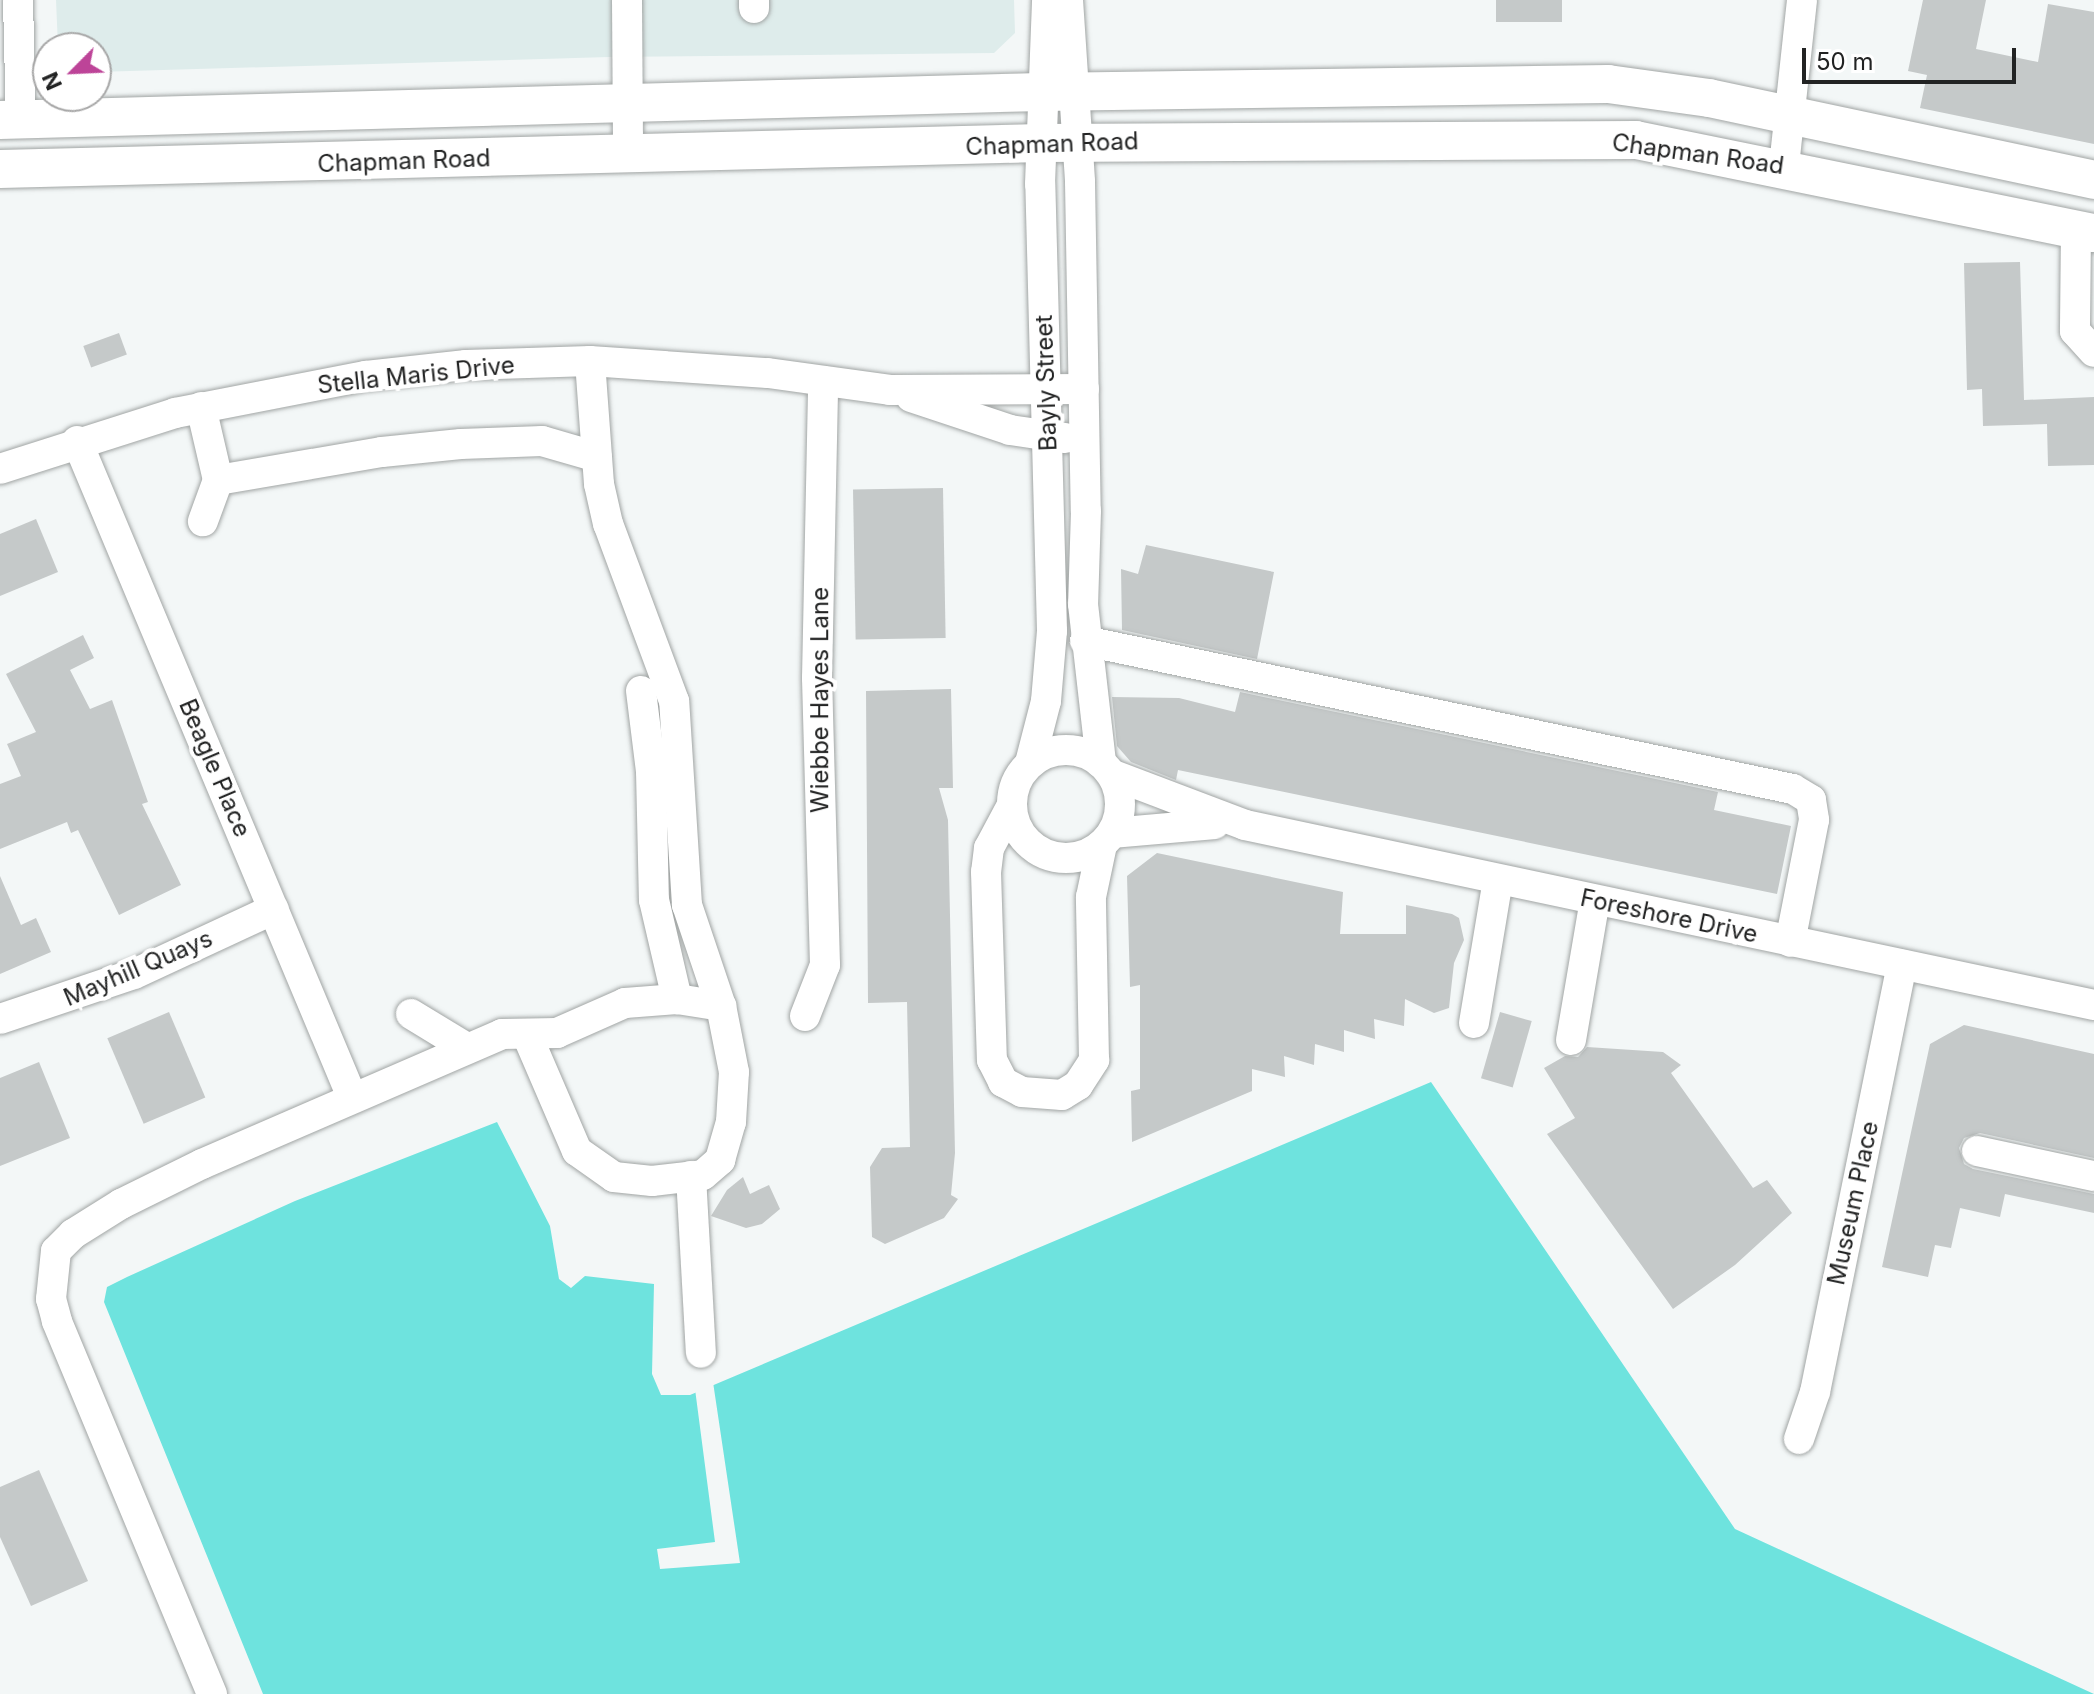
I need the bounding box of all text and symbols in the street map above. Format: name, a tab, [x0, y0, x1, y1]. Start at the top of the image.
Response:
north arrow	[32, 32, 112, 112]
scale bar	[1806, 32, 2020, 82]
text: 50 m	[1816, 47, 1874, 76]
text: N	[37, 68, 67, 94]
street label: Chapman Road	[965, 127, 1139, 161]
street label: Chapman Road	[1610, 128, 1786, 180]
street label: Chapman Road	[317, 144, 491, 178]
street label: Bayly Street	[1029, 314, 1063, 452]
street label: Stella Maris Drive	[316, 350, 516, 400]
street label: Wiebbe Hayes Lane	[806, 587, 834, 813]
street label: Beagle Place	[173, 695, 257, 841]
street label: Foreshore Drive	[1578, 883, 1760, 949]
street label: Mayhill Quays	[59, 924, 217, 1012]
street label: Museum Place	[1822, 1118, 1884, 1288]

